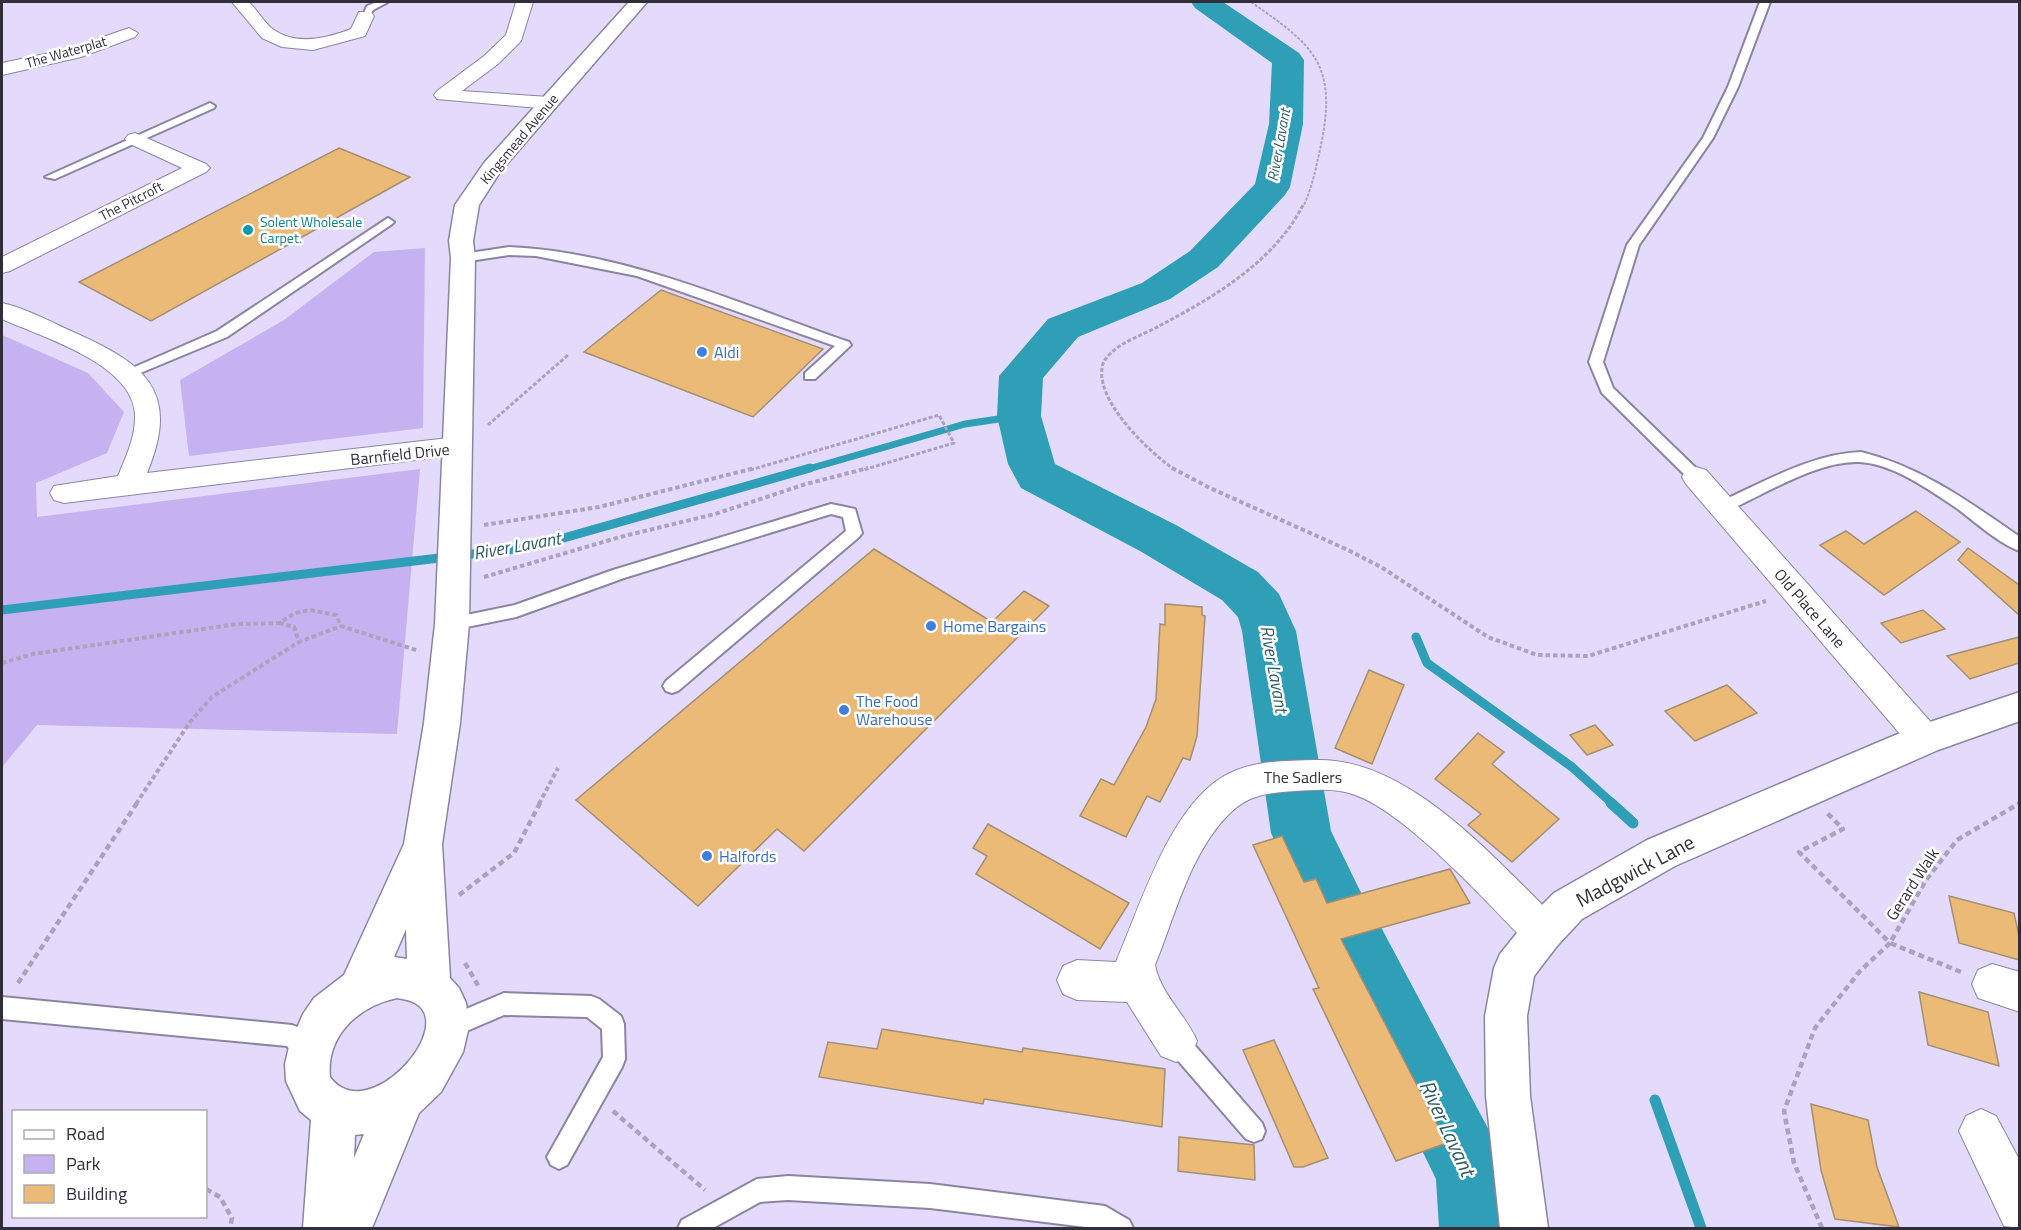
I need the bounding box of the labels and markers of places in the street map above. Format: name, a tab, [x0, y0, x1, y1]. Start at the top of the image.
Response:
place label: Solent Wholesale Carpet.	[260, 211, 362, 248]
marker: Solent Wholesale Carpet.	[241, 223, 255, 237]
place label: Aldi	[714, 340, 739, 364]
marker: Aldi	[695, 345, 709, 359]
place label: Home Bargains	[943, 614, 1046, 638]
marker: Home Bargains	[924, 619, 938, 633]
place label: The Food Warehouse	[856, 689, 932, 731]
marker: The Food Warehouse	[837, 703, 851, 717]
place label: Halfords	[719, 844, 776, 868]
marker: Halfords	[700, 849, 714, 863]

